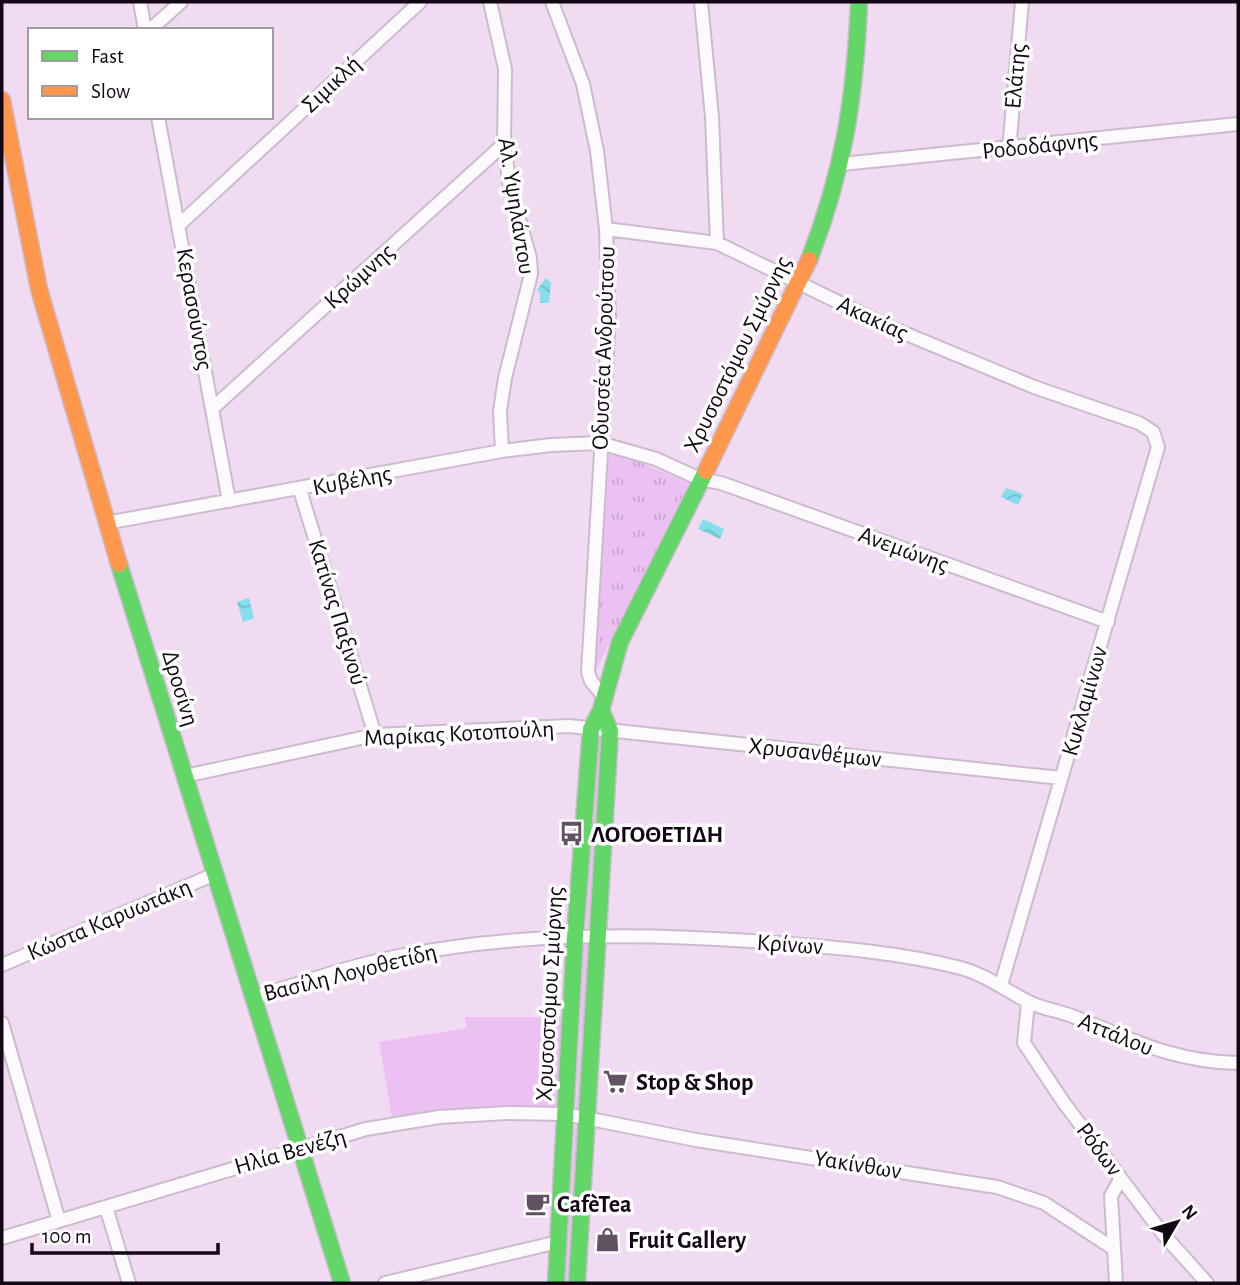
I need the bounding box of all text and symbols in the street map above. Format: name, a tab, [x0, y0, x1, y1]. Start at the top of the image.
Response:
legend	[28, 28, 273, 119]
street label: Ελάτης	[1001, 42, 1031, 110]
text: Fast	[91, 46, 124, 67]
street label: Σιμικλή	[298, 52, 366, 118]
text: Slow	[91, 81, 130, 102]
street label: Ροδοδάφνης	[981, 128, 1099, 164]
street label: Αλ. Υψηλάντου	[493, 136, 539, 276]
street label: Κρώμνης	[320, 239, 399, 314]
street label: Κερασούντος	[171, 246, 217, 372]
street label: Οδυσσέα Ανδρούτσου	[588, 246, 620, 451]
street label: Χρυσοστόμου Σμύρνης	[680, 253, 796, 456]
street label: Ακακίας	[833, 292, 912, 346]
street label: Κυβέλης	[311, 462, 394, 500]
street label: Ανεμώνης	[855, 523, 952, 577]
street label: Κατίνας Παξινού	[303, 536, 371, 688]
street label: Κυκλαμίνων	[1058, 644, 1112, 759]
street label: Δροσίνη	[157, 648, 203, 729]
street label: Μαρίκας Κοτοπούλη	[363, 717, 555, 751]
street label: Χρυσανθέμων	[747, 734, 883, 772]
bus stop icon: ΛΟΓΟΘΕΤΙΔΗ	[557, 820, 585, 848]
place label: ΛΟΓΟΘΕΤΙΔΗ	[591, 823, 723, 847]
street label: Κώστα Καρυωτάκη	[24, 875, 195, 965]
street label: Χρυσοστόμου Σμύρνης	[532, 886, 568, 1102]
street label: Κρίνων	[756, 931, 824, 959]
street label: Βασίλη Λογοθετίδη	[261, 940, 439, 1006]
street label: Αττάλου	[1075, 1009, 1157, 1061]
supermarket icon: Stop & Shop	[602, 1068, 630, 1096]
place label: Stop & Shop	[636, 1071, 753, 1095]
street label: Ρόδων	[1072, 1118, 1127, 1181]
street label: Ηλία Βενέζη	[232, 1125, 349, 1179]
street label: Υακίνθων	[813, 1146, 903, 1184]
north arrow	[1142, 1187, 1212, 1257]
cafe icon: CafèTea	[523, 1190, 551, 1218]
place label: CafèTea	[557, 1193, 632, 1217]
text: N	[1178, 1201, 1201, 1224]
scale bar	[32, 1212, 217, 1256]
text: 100 m	[42, 1226, 92, 1247]
shop icon: Fruit Gallery	[594, 1226, 622, 1254]
place label: Fruit Gallery	[628, 1229, 746, 1253]

